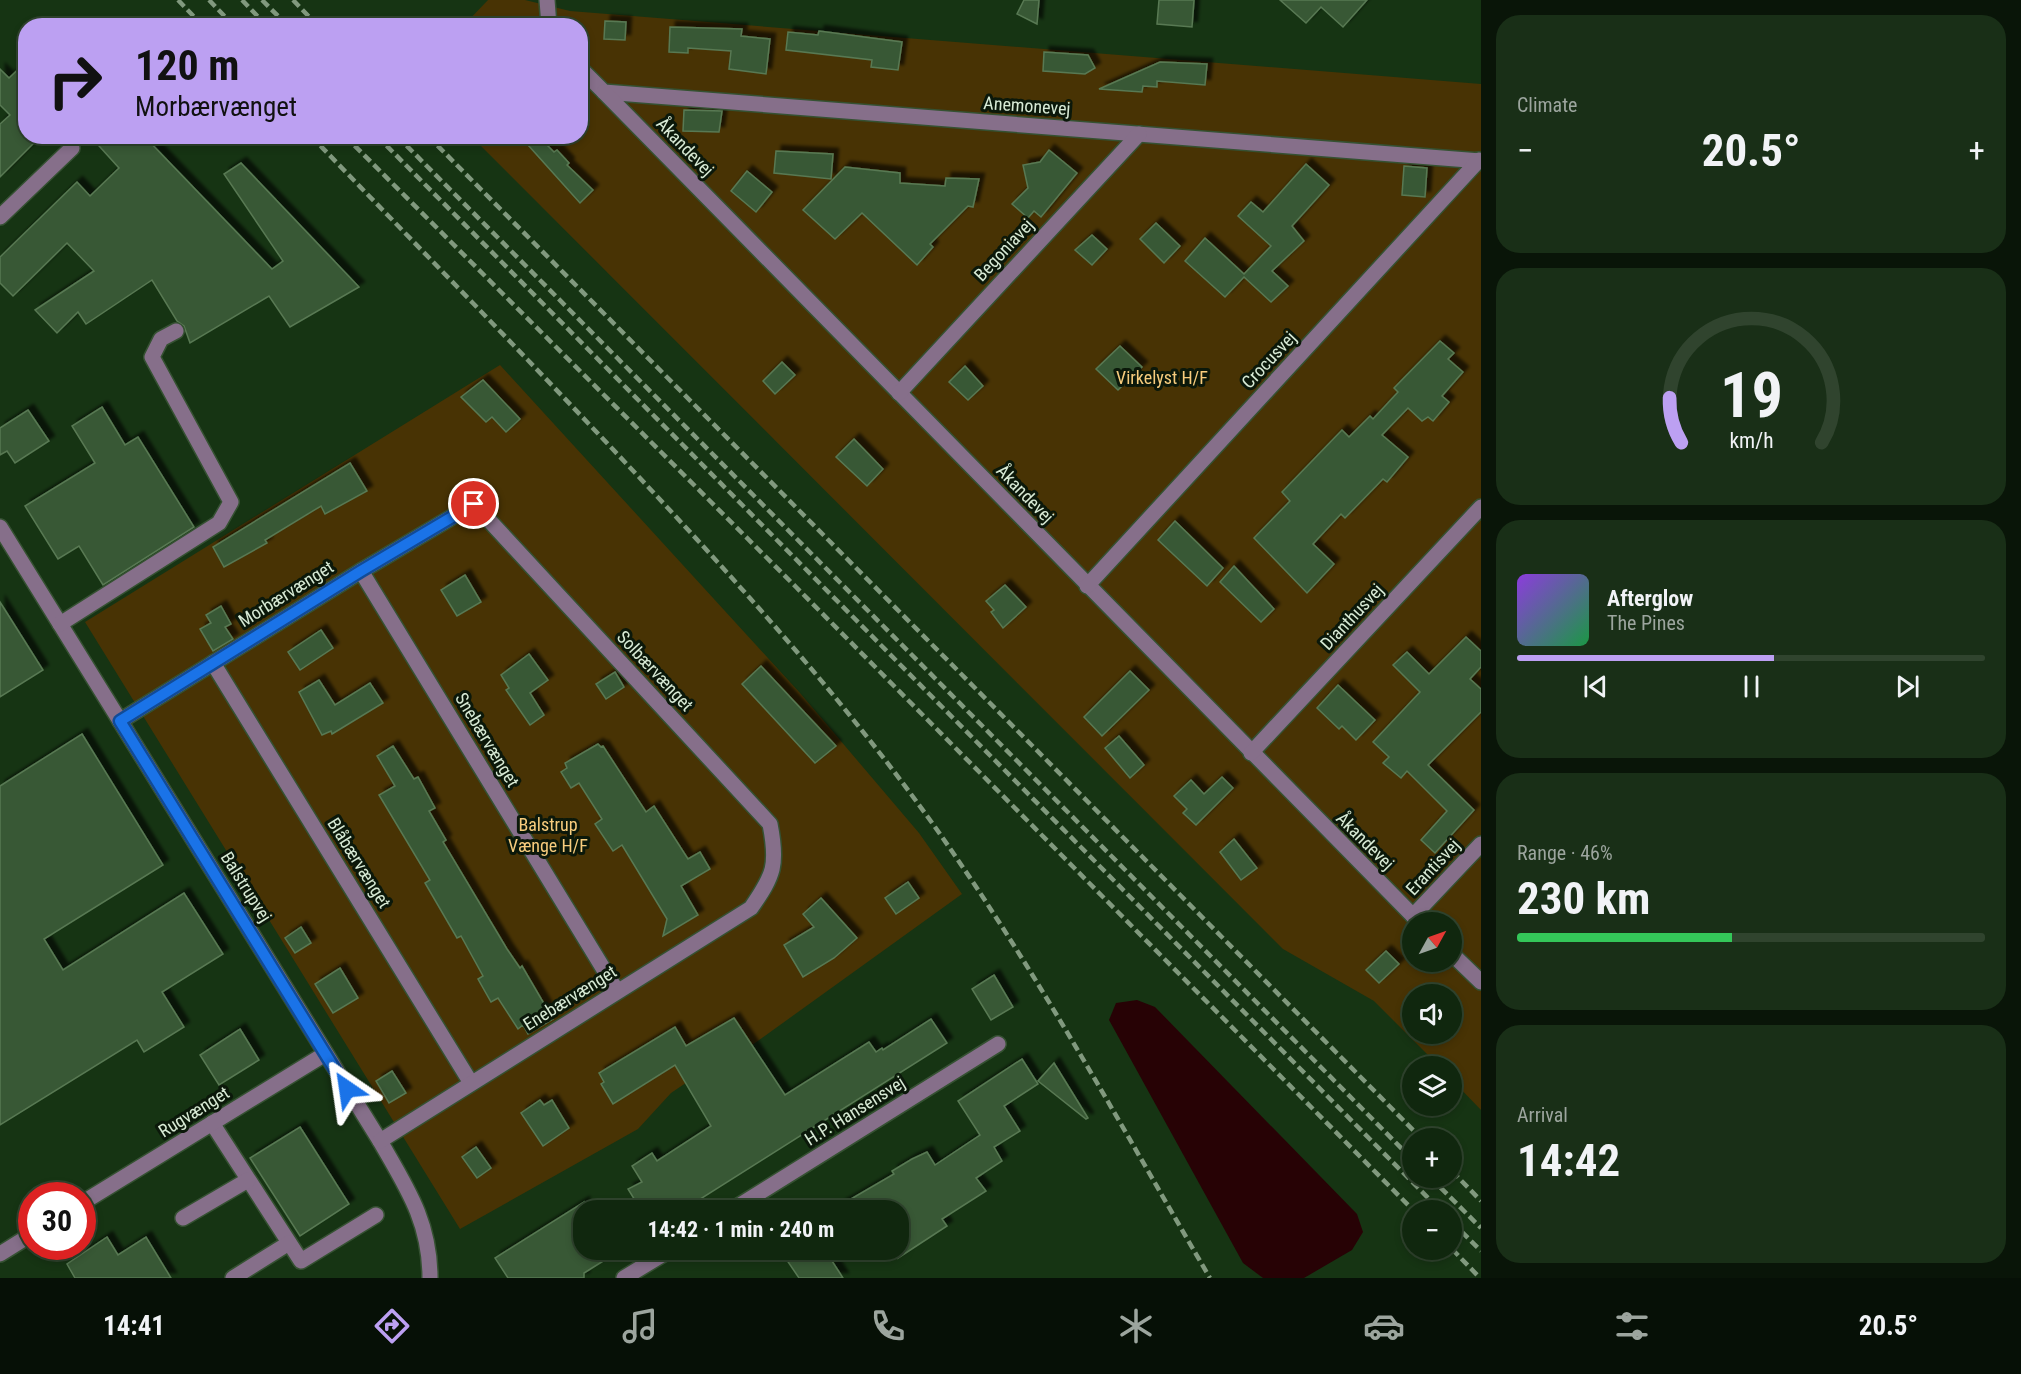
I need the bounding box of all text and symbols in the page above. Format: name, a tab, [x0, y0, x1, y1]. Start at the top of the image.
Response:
text: 120 m	[135, 41, 240, 90]
icon: right	[36, 42, 114, 120]
text: Morbærvænget	[135, 91, 297, 123]
street label: Anemonevej	[983, 92, 1071, 119]
text: Climate	[1517, 93, 1577, 117]
street label: Åkandevej	[652, 112, 719, 180]
text: 20.5°	[1702, 124, 1800, 177]
text: −	[1517, 131, 1534, 170]
text: +	[1969, 131, 1985, 170]
street label: Begoniavej	[970, 214, 1038, 285]
street label: Crocusvej	[1237, 327, 1300, 392]
text: 19	[1719, 360, 1783, 433]
park label: Virkelyst H/F	[1116, 367, 1208, 388]
text: km/h	[1729, 429, 1773, 454]
street label: Åkandevej	[992, 459, 1059, 527]
pin	[448, 478, 499, 529]
icon: arrive	[457, 487, 490, 520]
street label: Morbærvænget	[234, 556, 337, 631]
street label: Dianthusvej	[1316, 579, 1388, 654]
text: Afterglow	[1607, 586, 1693, 611]
text: The Pines	[1607, 611, 1685, 635]
street label: Solbærvænget	[613, 626, 698, 715]
icon: previous	[1579, 670, 1612, 703]
icon: pause	[1735, 670, 1768, 703]
icon: next	[1891, 670, 1924, 703]
street label: Snebærvænget	[451, 689, 524, 791]
street label: Åkandevej	[1332, 807, 1399, 874]
street label: Blåbærvænget	[323, 814, 395, 912]
park label: Balstrup Vænge H/F	[508, 814, 588, 856]
street label: Erantisvej	[1401, 834, 1464, 899]
text: Range · 46%	[1517, 841, 1613, 865]
street label: Balstrupvej	[217, 848, 276, 926]
text: 230 km	[1517, 872, 1650, 925]
north arrow	[1402, 912, 1462, 972]
map controls	[1402, 912, 1462, 1260]
street label: Enebærvænget	[519, 961, 620, 1035]
button: sound	[1402, 984, 1462, 1044]
button: layers	[1402, 1056, 1462, 1116]
position arrow	[315, 1057, 379, 1121]
street label: H.P. Hansensvej	[801, 1071, 909, 1150]
street label: Rugvænget	[155, 1082, 233, 1141]
text: Arrival	[1517, 1103, 1568, 1127]
button: +	[1402, 1128, 1462, 1188]
text: 14:42	[1517, 1134, 1620, 1187]
speed limit sign: 30	[18, 1182, 96, 1260]
button: −	[1402, 1200, 1462, 1260]
text: 14:42 · 1 min · 240 m	[648, 1217, 834, 1242]
icon: directions	[371, 1305, 413, 1347]
icon: music	[619, 1305, 661, 1347]
icon: phone	[867, 1305, 909, 1347]
icon: climate	[1115, 1305, 1157, 1347]
icon: car	[1363, 1305, 1405, 1347]
icon: filters	[1611, 1305, 1653, 1347]
text: 14:41	[103, 1310, 165, 1342]
text: 20.5°	[1859, 1310, 1918, 1342]

